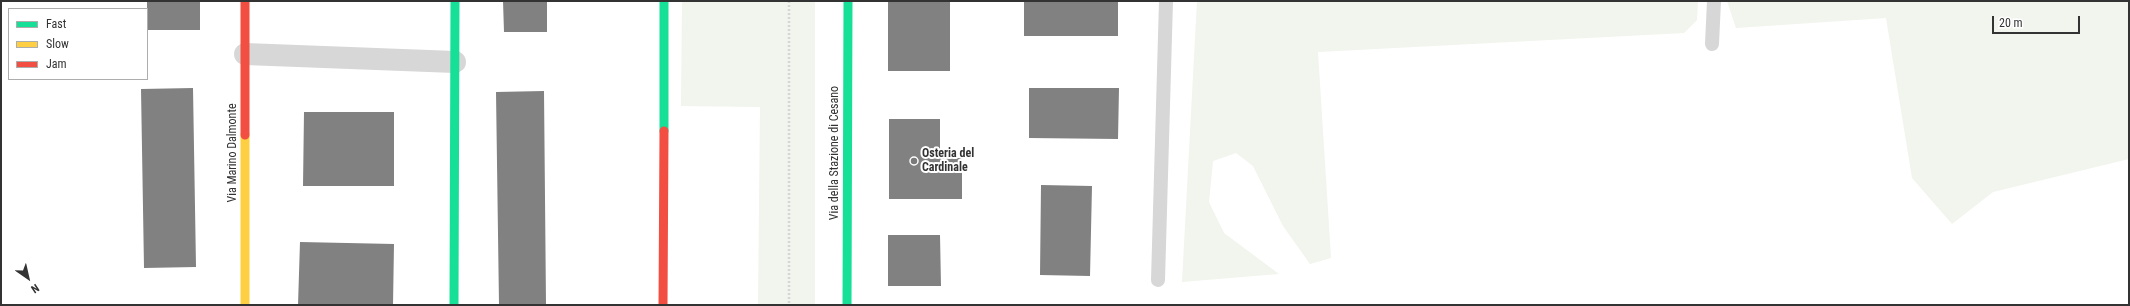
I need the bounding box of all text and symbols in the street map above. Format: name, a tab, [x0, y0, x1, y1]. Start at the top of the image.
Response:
legend	[8, 8, 148, 80]
scale bar	[1994, 8, 2082, 34]
text: 20 m	[1999, 16, 2023, 30]
text: Fast	[46, 17, 66, 31]
text: Slow	[46, 37, 69, 51]
text: Jam	[46, 57, 67, 71]
street label: Via della Stazione di Cesano	[828, 86, 842, 220]
street label: Via Marino Dalmonte	[226, 103, 240, 203]
place label: Osteria del Cardinale	[922, 147, 974, 175]
marker: Osteria del Cardinale	[909, 156, 919, 166]
north arrow	[8, 258, 48, 298]
text: N	[29, 281, 41, 296]

